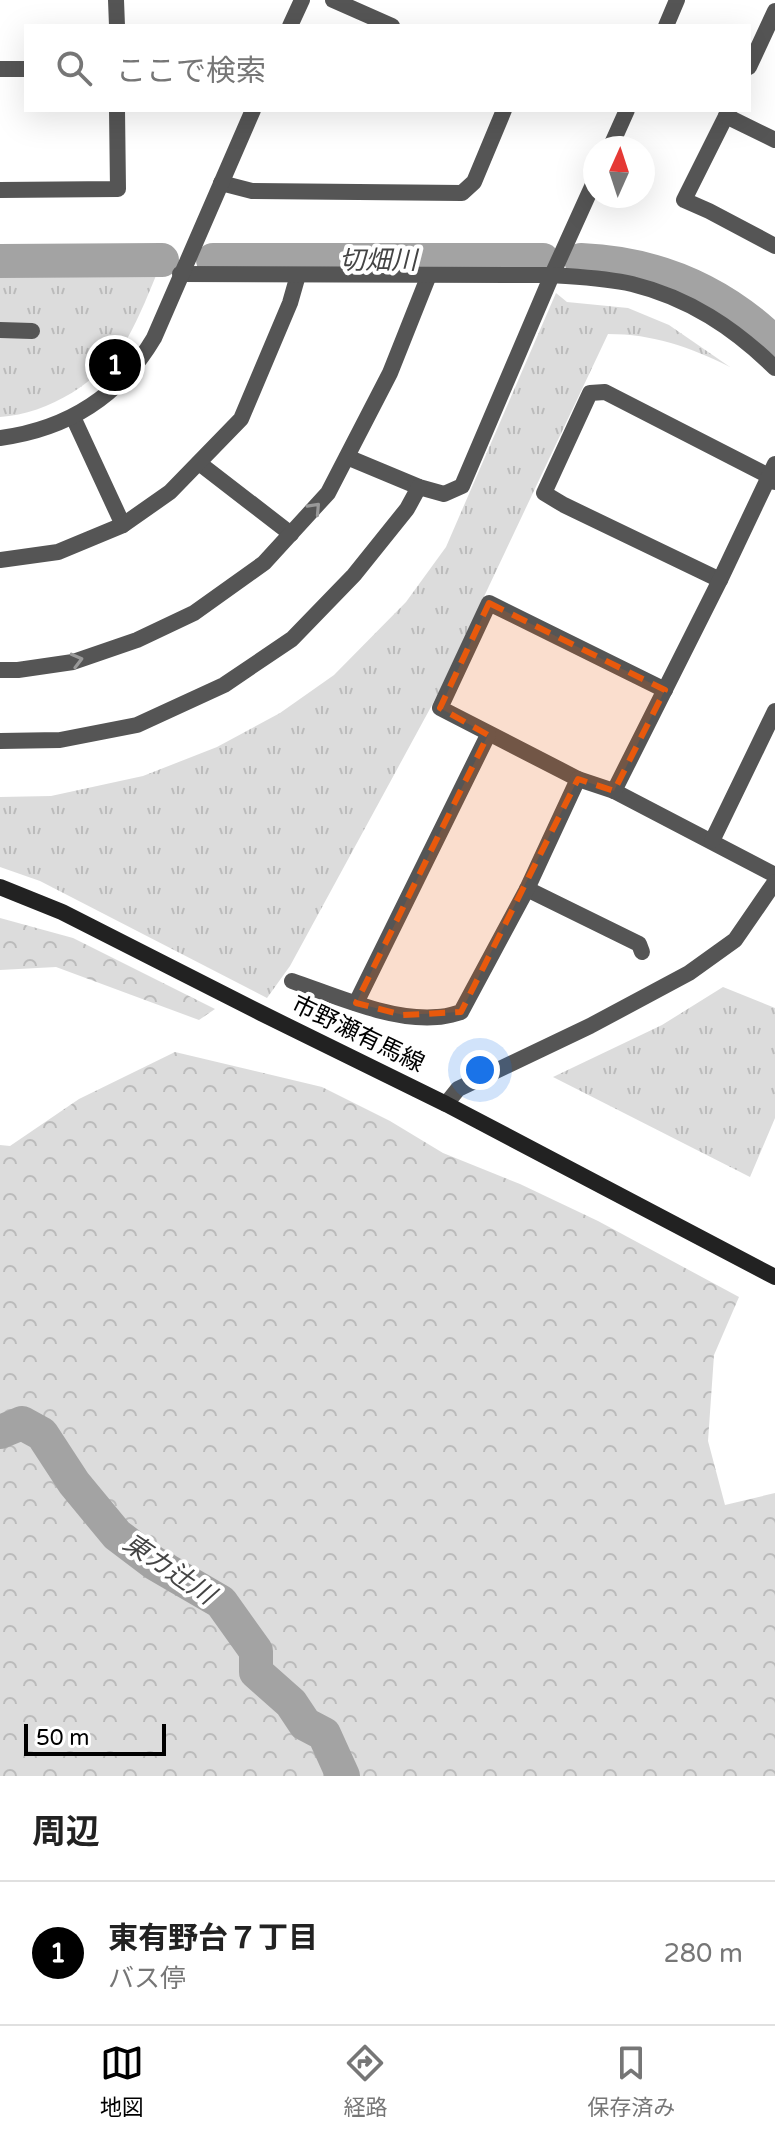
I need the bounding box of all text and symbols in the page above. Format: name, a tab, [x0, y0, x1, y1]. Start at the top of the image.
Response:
search box	[24, 24, 751, 112]
icon: search	[52, 46, 96, 90]
text: ここで検索	[116, 53, 266, 90]
north arrow	[583, 136, 655, 208]
water label: 切畑川	[339, 245, 420, 276]
pin: 1	[89, 335, 141, 395]
one-way arrow	[306, 502, 320, 517]
one-way arrow	[70, 653, 83, 669]
street label: 市野瀬有馬線	[287, 989, 429, 1079]
your location	[460, 1050, 500, 1090]
water label: 東カ辻川	[117, 1527, 223, 1613]
scale bar	[24, 1720, 166, 1756]
text: 50 m	[36, 1725, 90, 1751]
text: 周辺	[32, 1812, 100, 1853]
text: 東有野台７丁目	[108, 1920, 318, 1957]
text: 1	[50, 1938, 66, 1969]
text: 280 m	[663, 1938, 743, 1969]
text: バス停	[108, 1963, 186, 1994]
tab: 地図	[100, 2041, 144, 2121]
tab: 経路	[343, 2041, 387, 2121]
tab: 保存済み	[587, 2041, 675, 2121]

